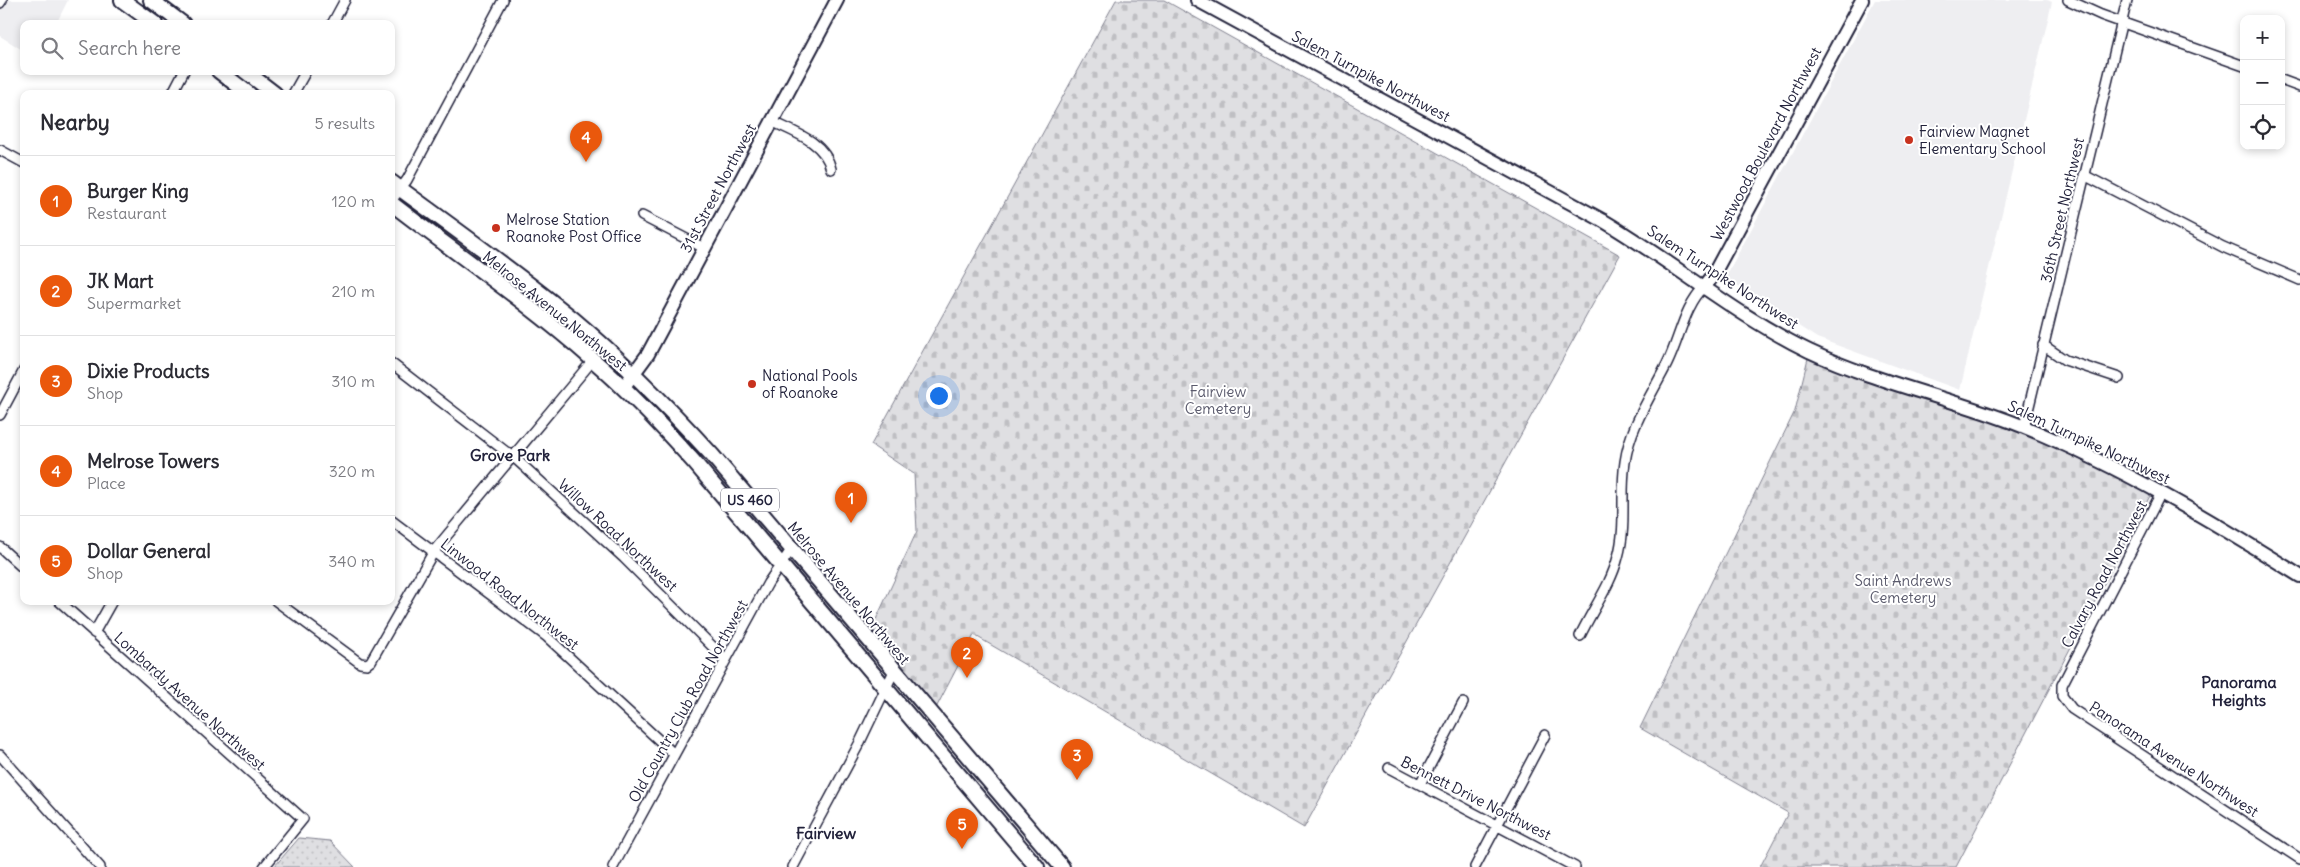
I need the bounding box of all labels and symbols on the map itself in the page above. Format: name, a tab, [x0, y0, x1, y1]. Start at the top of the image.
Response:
street label: Salem Turnpike Northwest	[1289, 26, 1453, 126]
street label: Westwood Boulevard Northwest	[1707, 44, 1825, 244]
street label: 31st Street Northwest	[676, 120, 760, 256]
pin: 4	[570, 121, 602, 162]
place label: Fairview Magnet Elementary School	[1919, 122, 2046, 158]
marker: Fairview Magnet Elementary School	[1903, 134, 1915, 146]
street label: 36th Street Northwest	[2036, 136, 2088, 284]
place label: Melrose Station Roanoke Post Office	[506, 210, 642, 246]
street label: Salem Turnpike Northwest	[1644, 221, 1802, 333]
marker: Melrose Station Roanoke Post Office	[490, 222, 502, 234]
street label: Melrose Avenue Northwest	[479, 247, 631, 375]
place label: National Pools of Roanoke	[762, 366, 858, 402]
marker: National Pools of Roanoke	[746, 378, 758, 390]
park label: Fairview Cemetery	[1185, 382, 1251, 418]
your location	[926, 383, 952, 409]
street label: Salem Turnpike Northwest	[2005, 396, 2173, 488]
district label: Grove Park	[470, 445, 550, 465]
street label: Willow Road Northwest	[554, 475, 682, 595]
pin: 1	[835, 482, 867, 523]
road number: US 460	[721, 488, 779, 512]
street label: Calvary Road Northwest	[2057, 497, 2151, 651]
street label: Melrose Avenue Northwest	[784, 518, 914, 668]
street label: Linwood Road Northwest	[437, 534, 583, 654]
park label: Saint Andrews Cemetery	[1855, 571, 1952, 607]
street label: Old Country Club Road Northwest	[624, 596, 752, 806]
street label: Lombardy Avenue Northwest	[110, 628, 270, 774]
pin: 2	[951, 637, 983, 678]
district label: Panorama Heights	[2201, 672, 2277, 711]
street label: Panorama Avenue Northwest	[2086, 697, 2262, 821]
pin: 3	[1061, 739, 1093, 780]
street label: Bennett Drive Northwest	[1398, 752, 1554, 844]
pin: 5	[946, 808, 978, 849]
district label: Fairview	[796, 823, 856, 843]

